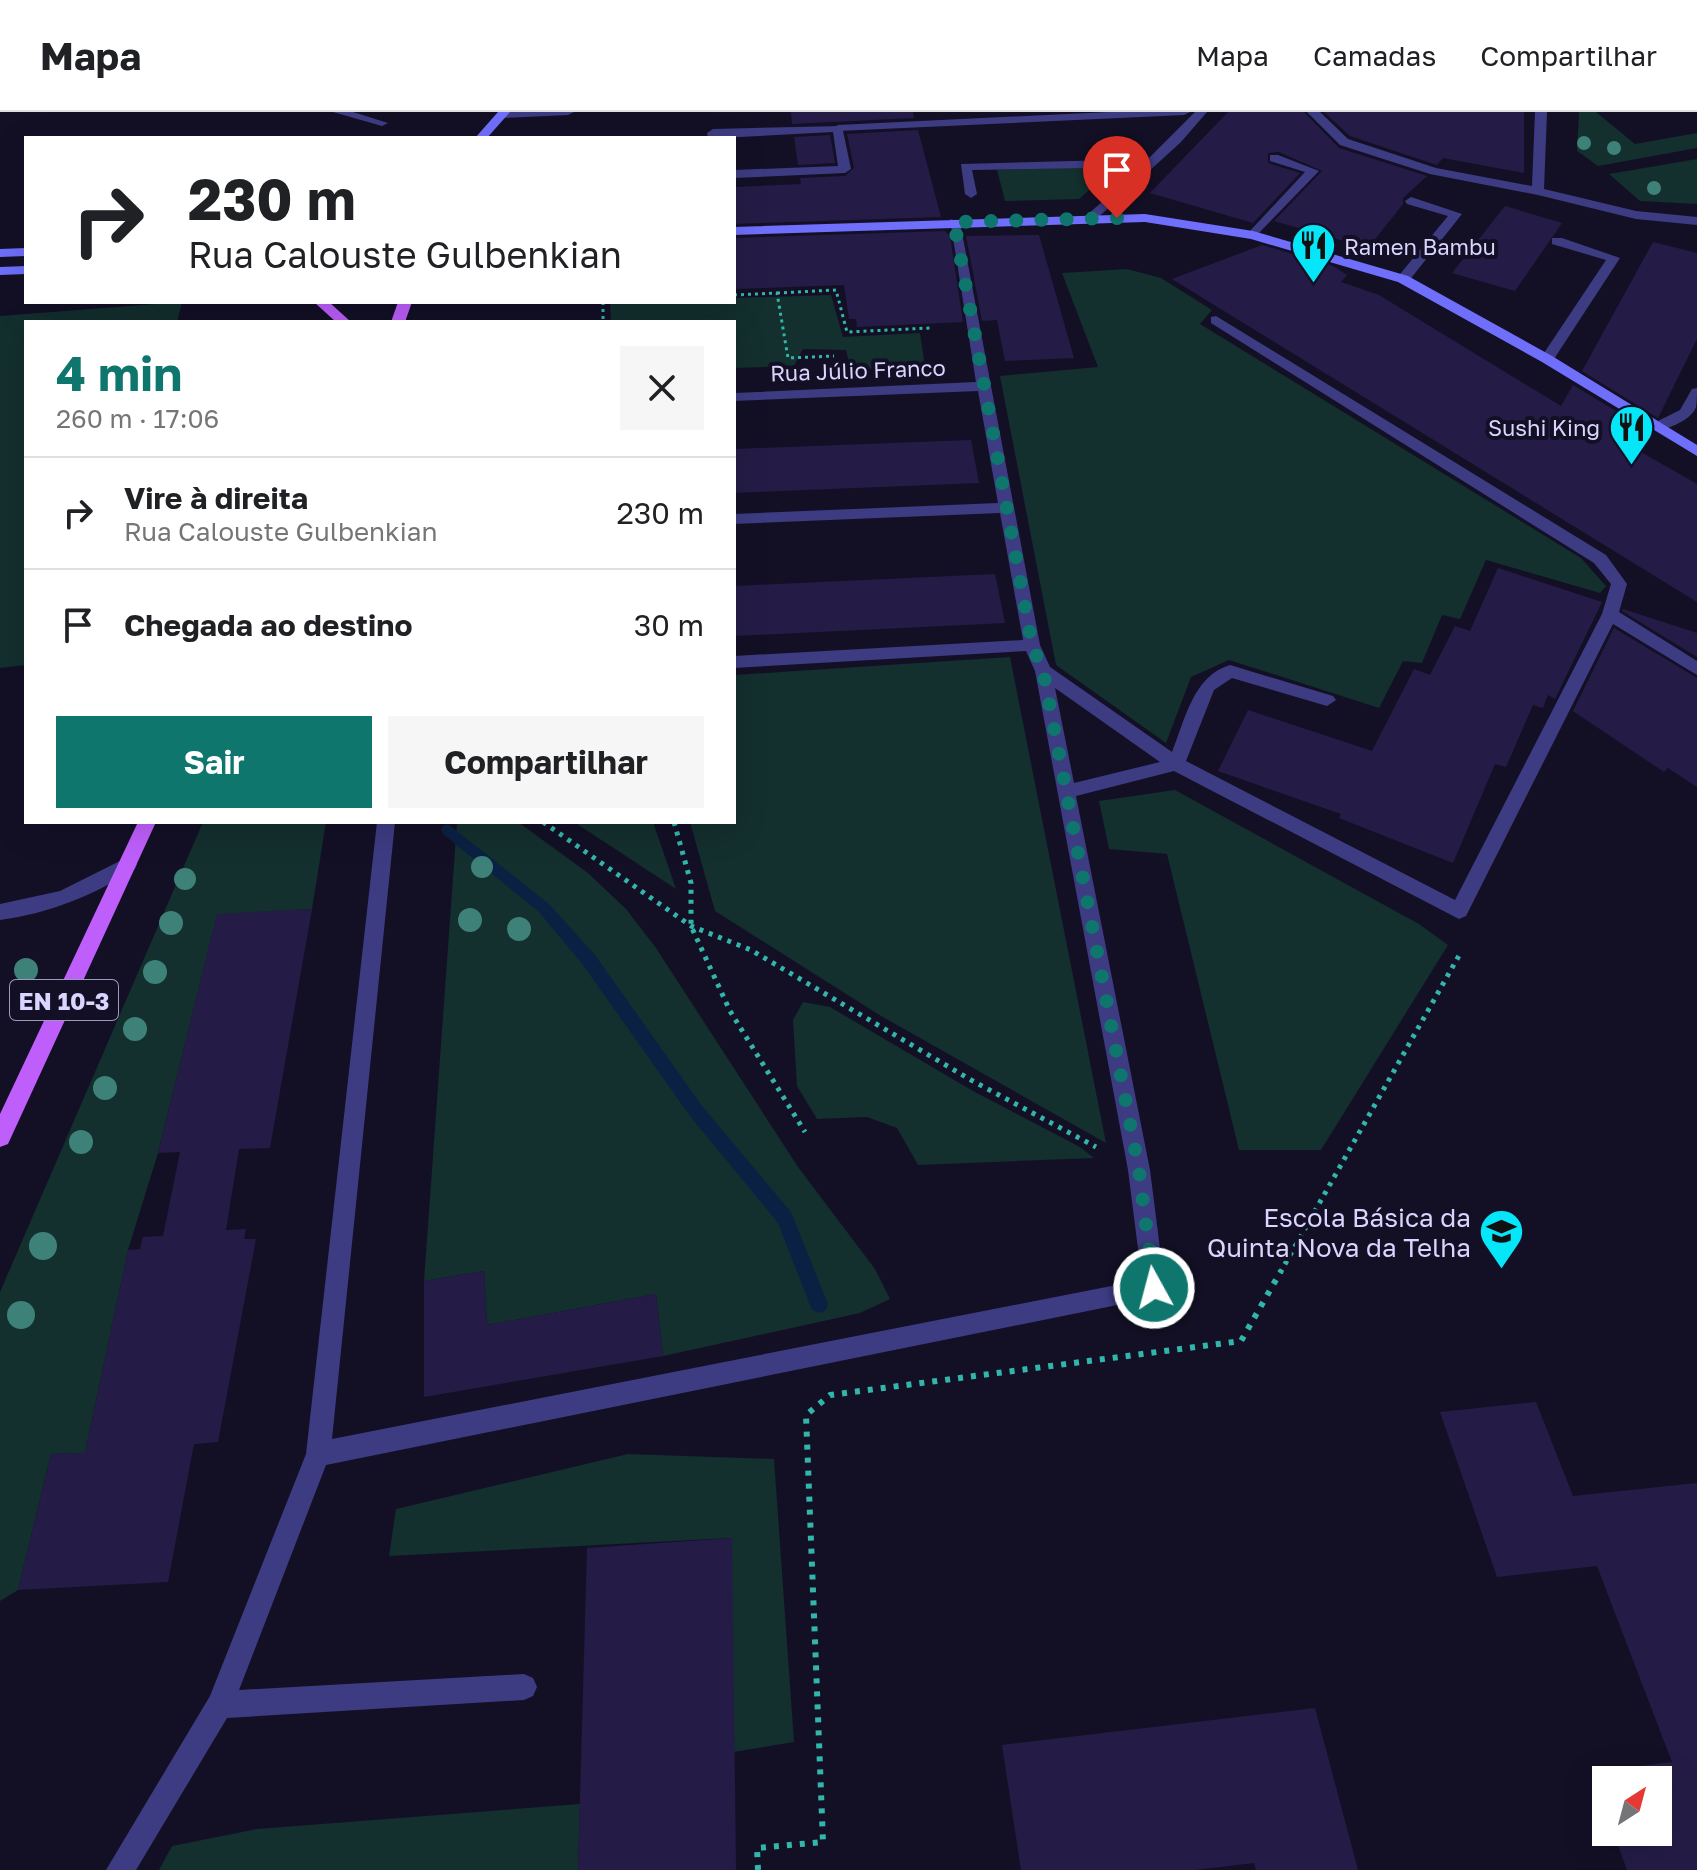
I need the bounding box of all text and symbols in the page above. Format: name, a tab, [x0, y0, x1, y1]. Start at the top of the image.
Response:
text: Mapa	[40, 33, 141, 78]
text: Mapa	[1196, 39, 1269, 72]
text: Camadas	[1313, 39, 1436, 72]
text: Compartilhar	[1480, 39, 1657, 72]
pin	[1083, 136, 1151, 218]
icon: arrive	[1095, 148, 1139, 192]
text: 230 m	[188, 165, 356, 232]
icon: right	[56, 168, 160, 272]
restaurant icon: Ramen Bambu	[1289, 222, 1337, 285]
text: Rua Calouste Gulbenkian	[188, 233, 622, 276]
place label: Ramen Bambu	[1344, 233, 1496, 260]
text: 4 min	[56, 344, 182, 402]
button: close	[620, 346, 704, 430]
street label: Rua Júlio Franco	[770, 353, 946, 387]
text: 260 m · 17:06	[56, 403, 219, 434]
restaurant icon: Sushi King	[1607, 403, 1655, 466]
place label: Sushi King	[1488, 414, 1600, 441]
text: Vire à direita	[124, 480, 308, 516]
icon: right	[56, 491, 100, 535]
text: 230 m	[616, 495, 704, 531]
text: Rua Calouste Gulbenkian	[124, 516, 437, 547]
icon: arrive	[56, 603, 100, 647]
text: Chegada ao destino	[124, 607, 412, 643]
text: 30 m	[634, 607, 704, 643]
button: Sair	[56, 716, 372, 808]
button: Compartilhar	[388, 716, 704, 808]
road number: EN 10-3	[10, 980, 118, 1020]
place label: Escola Básica da Quinta Nova da Telha	[1207, 1202, 1471, 1263]
school or university icon: Escola Básica da Quinta Nova da Telha	[1478, 1208, 1526, 1271]
position arrow	[1112, 1246, 1196, 1330]
north arrow	[1592, 1766, 1672, 1846]
map controls	[1592, 1766, 1672, 1846]

